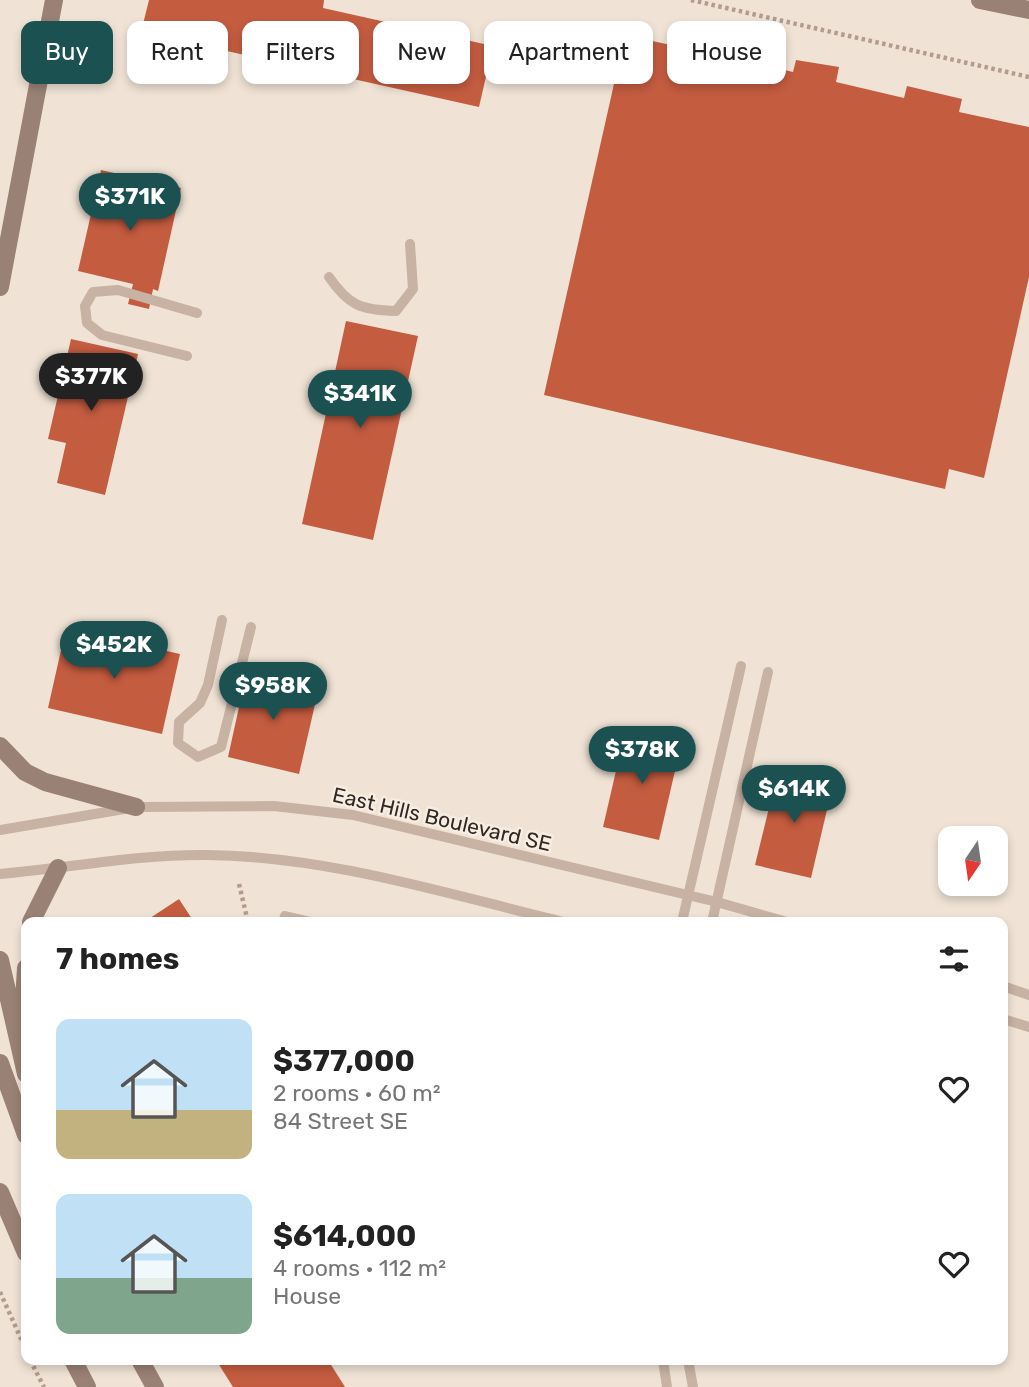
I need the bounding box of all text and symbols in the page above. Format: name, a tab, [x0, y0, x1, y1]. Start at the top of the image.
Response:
chip: Buy	[21, 21, 113, 84]
chip: Rent	[127, 21, 228, 84]
chip: Filters	[242, 21, 359, 84]
chip: New	[373, 21, 470, 84]
chip: Apartment	[484, 21, 653, 84]
chip: House	[667, 21, 786, 84]
pin: $371K	[81, 174, 179, 233]
text: $371K	[95, 182, 165, 210]
pin: $377K	[42, 354, 140, 413]
text: $377K	[55, 362, 127, 390]
pin: $341K	[311, 370, 409, 430]
text: $341K	[324, 379, 396, 407]
pin: $452K	[65, 622, 163, 681]
text: $452K	[76, 630, 152, 658]
pin: $958K	[224, 662, 322, 722]
text: $958K	[235, 671, 311, 699]
pin: $378K	[593, 726, 691, 786]
text: $378K	[605, 735, 679, 763]
pin: $614K	[745, 766, 843, 825]
text: $614K	[758, 774, 830, 802]
street label: East Hills Boulevard SE	[330, 782, 554, 856]
north arrow	[938, 826, 1008, 896]
map controls	[938, 826, 1008, 896]
icon: filters	[935, 940, 973, 978]
text: 7 homes	[56, 941, 179, 977]
text: $377,000	[273, 1043, 415, 1079]
icon: home	[112, 1047, 196, 1131]
icon: heart	[935, 1070, 973, 1108]
text: 2 rooms · 60 m²	[273, 1079, 441, 1107]
text: 84 Street SE	[273, 1107, 408, 1135]
text: $614,000	[273, 1218, 416, 1254]
icon: home	[112, 1222, 196, 1306]
icon: heart	[935, 1245, 973, 1283]
text: 4 rooms · 112 m²	[273, 1254, 446, 1282]
text: House	[273, 1282, 341, 1310]

